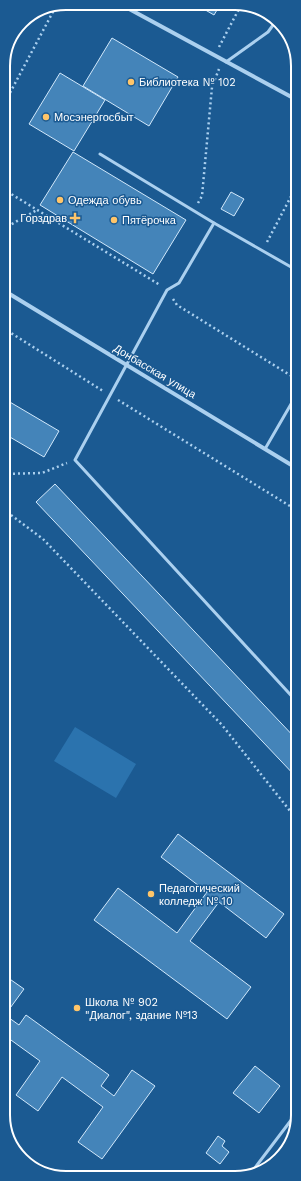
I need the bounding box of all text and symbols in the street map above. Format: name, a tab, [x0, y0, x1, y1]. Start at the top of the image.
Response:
place label: Библиотека № 102	[139, 76, 236, 89]
marker: Библиотека № 102	[126, 77, 136, 87]
place label: Мосэнергосбыт	[54, 111, 134, 124]
marker: Мосэнергосбыт	[41, 112, 51, 122]
place label: Одежда обувь	[68, 194, 142, 207]
marker: Одежда обувь	[55, 195, 65, 205]
place label: Горздрав	[20, 212, 67, 225]
marker: Горздрав	[70, 213, 80, 223]
place label: Пятёрочка	[122, 214, 177, 227]
marker: Пятёрочка	[109, 215, 119, 225]
street label: Донбасская улица	[111, 342, 199, 402]
place label: Педагогический колледж № 10	[159, 882, 240, 908]
marker: Педагогический колледж № 10	[146, 889, 156, 899]
place label: Школа № 902 "Диалог", здание №13	[85, 996, 198, 1022]
marker: Школа № 902 "Диалог", здание №13	[72, 1003, 82, 1013]

